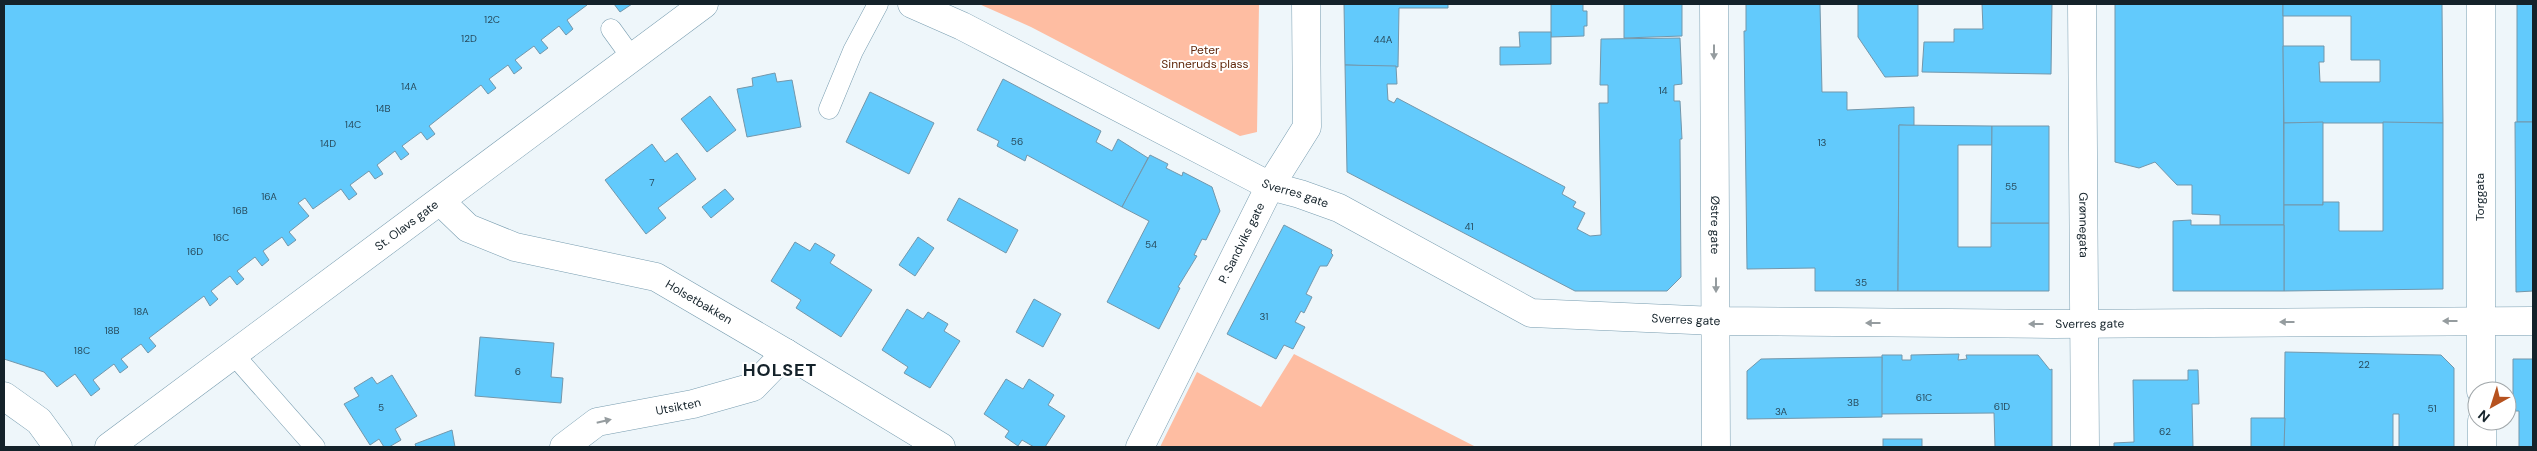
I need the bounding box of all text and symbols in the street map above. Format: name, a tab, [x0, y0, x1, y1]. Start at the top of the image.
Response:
house number: 12C	[484, 13, 500, 26]
house number: 12D	[461, 32, 477, 45]
house number: 44A	[1374, 33, 1393, 46]
park label: Peter Sinneruds plass	[1161, 42, 1249, 72]
one-way arrow	[1710, 45, 1718, 61]
house number: 14A	[401, 80, 417, 93]
house number: 14	[1658, 84, 1668, 97]
house number: 14B	[375, 102, 391, 115]
house number: 14C	[345, 118, 361, 131]
house number: 56	[1011, 135, 1023, 148]
house number: 13	[1817, 136, 1827, 149]
house number: 14D	[320, 137, 336, 150]
street label: Torggata	[2472, 173, 2488, 221]
street label: Sverres gate	[1259, 175, 1331, 212]
house number: 7	[649, 176, 655, 189]
house number: 55	[2005, 180, 2017, 193]
house number: 16A	[261, 190, 277, 203]
street label: Grønnegata	[2075, 192, 2092, 258]
street label: St. Olavs gate	[372, 196, 442, 254]
street label: Østre gate	[1707, 196, 1723, 254]
street label: P. Sandviks gate	[1215, 200, 1269, 286]
house number: 16B	[232, 204, 248, 217]
house number: 41	[1464, 220, 1474, 233]
house number: 16C	[213, 231, 229, 244]
house number: 54	[1145, 238, 1157, 251]
house number: 16D	[187, 245, 203, 258]
street label: Holsetbakken	[663, 276, 735, 328]
house number: 35	[1855, 276, 1867, 289]
one-way arrow	[1712, 277, 1720, 293]
house number: 18A	[133, 305, 149, 318]
house number: 31	[1260, 310, 1268, 323]
street label: Sverres gate	[1651, 310, 1721, 329]
street label: Sverres gate	[2055, 316, 2125, 332]
one-way arrow	[2441, 317, 2457, 325]
one-way arrow	[2279, 318, 2295, 326]
one-way arrow	[1865, 319, 1881, 327]
one-way arrow	[2028, 320, 2044, 328]
house number: 18B	[104, 324, 120, 337]
house number: 18C	[74, 344, 90, 357]
district label: HOLSET	[743, 358, 817, 382]
house number: 22	[2358, 358, 2370, 371]
house number: 6	[515, 365, 521, 378]
north arrow	[2467, 381, 2517, 431]
house number: 61C	[1916, 391, 1932, 404]
street label: Utsikten	[654, 394, 703, 419]
house number: 3B	[1847, 396, 1859, 409]
house number: 61D	[1994, 400, 2010, 413]
house number: 5	[378, 401, 384, 414]
house number: 51	[2427, 402, 2437, 415]
house number: 3A	[1775, 405, 1787, 418]
text: N	[2474, 406, 2493, 426]
one-way arrow	[596, 417, 611, 425]
house number: 62	[2159, 425, 2171, 438]

